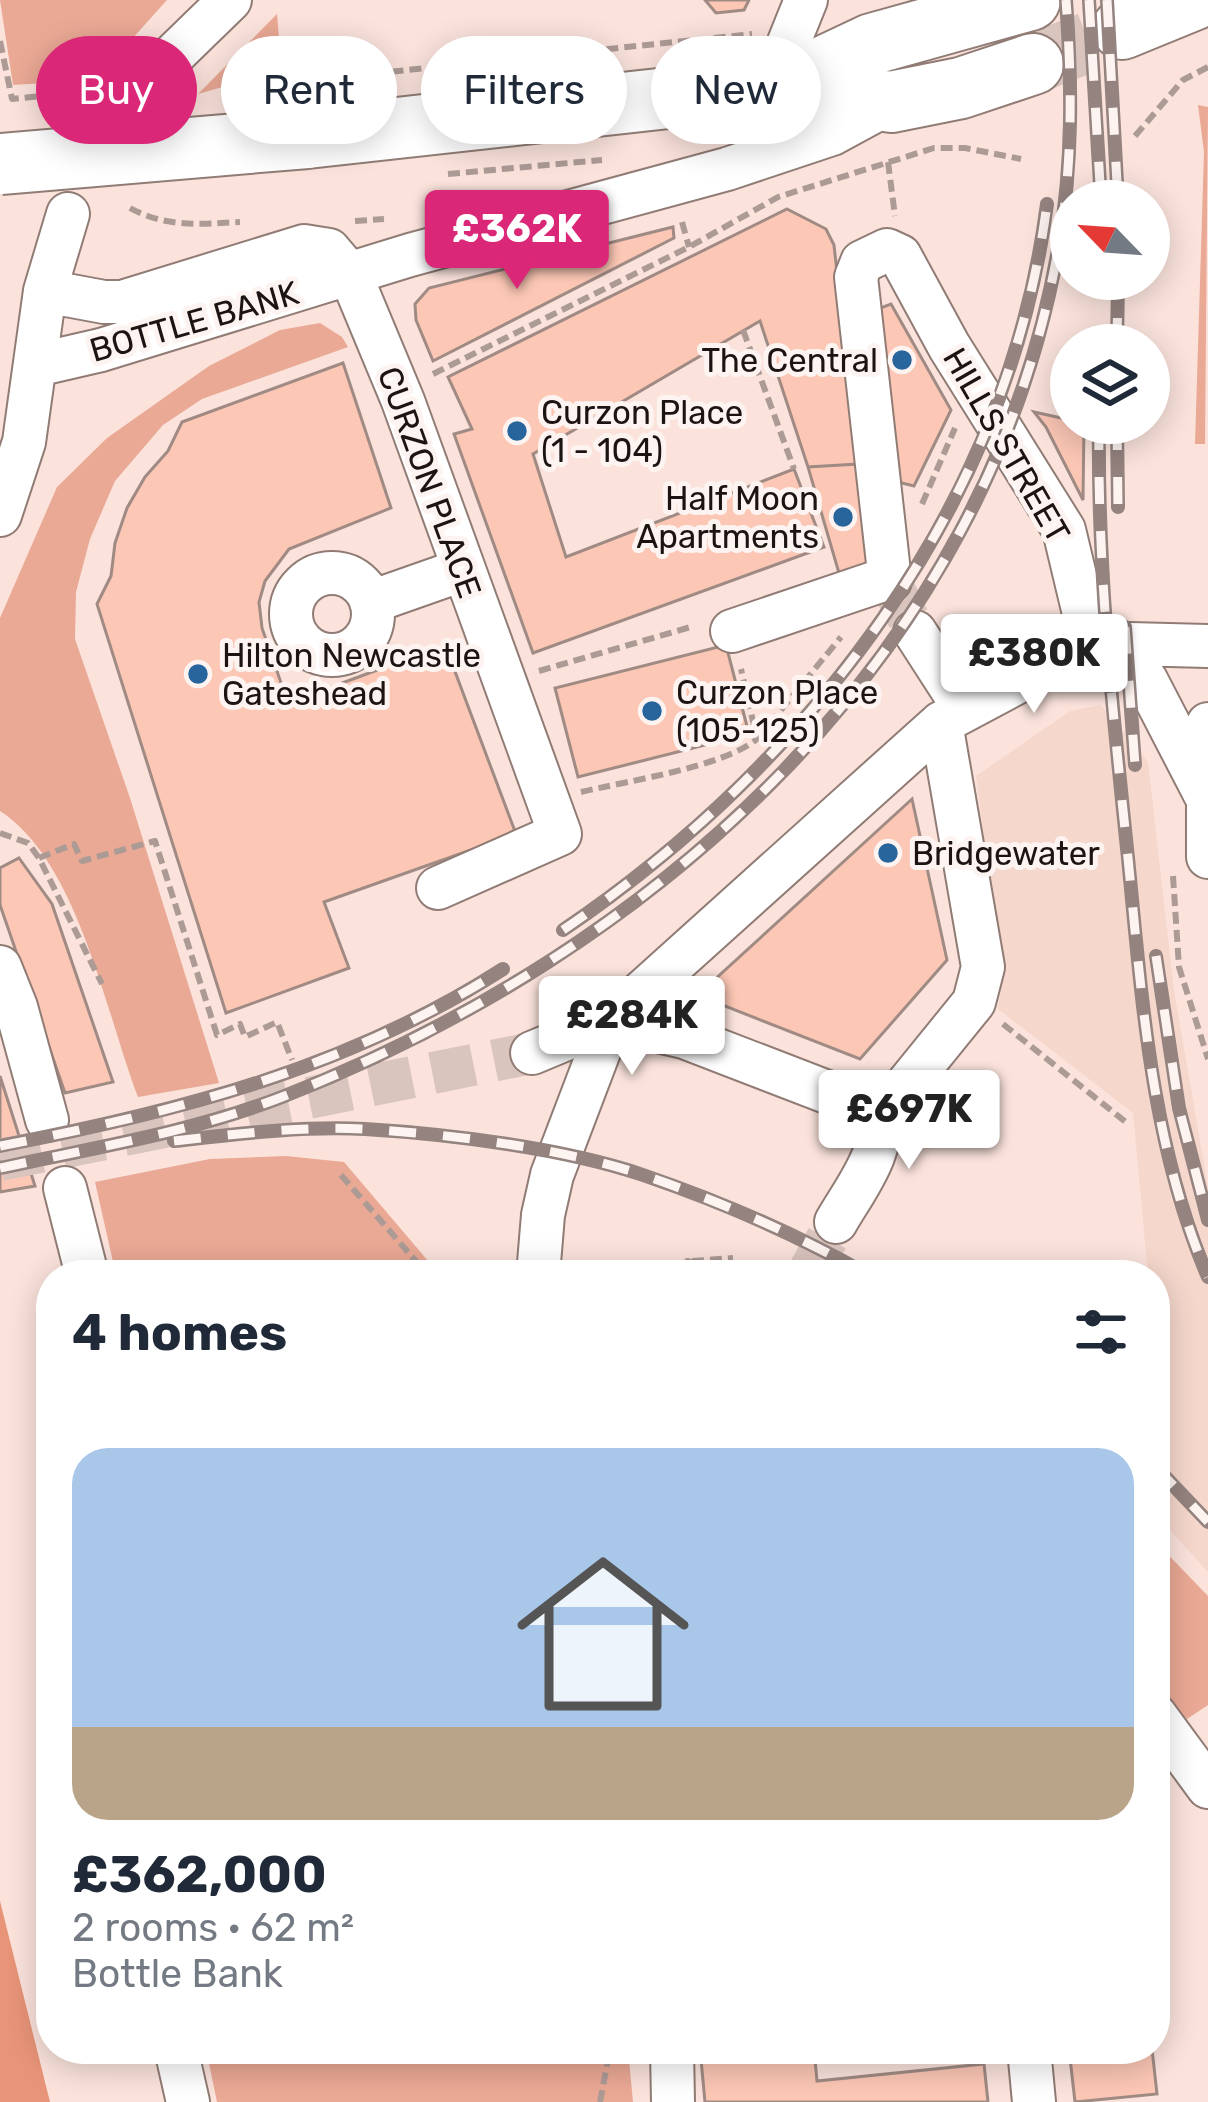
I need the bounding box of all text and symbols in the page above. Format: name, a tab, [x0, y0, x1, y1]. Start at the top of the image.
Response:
chip: Buy	[36, 36, 197, 144]
chip: Rent	[221, 36, 397, 144]
chip: Filters	[421, 36, 627, 144]
chip: New	[651, 36, 821, 144]
north arrow	[1050, 180, 1170, 300]
map controls	[1050, 180, 1170, 444]
pin: £362K	[433, 190, 601, 292]
text: £362K	[452, 206, 582, 252]
street label: BOTTLE BANK	[85, 273, 303, 370]
button: layers	[1050, 324, 1170, 444]
place label: The Central	[701, 341, 878, 380]
street label: HILLS STREET	[935, 341, 1078, 550]
marker: The Central	[889, 347, 915, 373]
street label: CURZON PLACE	[370, 361, 489, 603]
place label: Curzon Place (1 - 104)	[541, 393, 743, 470]
marker: Curzon Place (1 - 104)	[504, 418, 530, 444]
place label: Half Moon Apartments	[636, 479, 819, 556]
marker: Half Moon Apartments	[830, 504, 856, 530]
pin: £380K	[950, 614, 1118, 716]
text: £380K	[968, 630, 1100, 676]
place label: Hilton Newcastle Gateshead	[222, 636, 481, 713]
marker: Hilton Newcastle Gateshead	[185, 661, 211, 687]
place label: Curzon Place (105-125)	[676, 673, 878, 750]
marker: Curzon Place (105-125)	[639, 698, 665, 724]
place label: Bridgewater	[912, 834, 1100, 873]
marker: Bridgewater	[875, 840, 901, 866]
pin: £284K	[548, 976, 716, 1078]
text: £284K	[566, 992, 698, 1038]
pin: £697K	[825, 1070, 993, 1172]
text: £697K	[846, 1086, 972, 1132]
icon: filters	[1068, 1299, 1134, 1365]
text: 4 homes	[72, 1302, 287, 1363]
icon: home	[495, 1526, 711, 1742]
text: £362,000	[72, 1844, 327, 1905]
text: 2 rooms · 62 m²	[72, 1905, 354, 1951]
text: Bottle Bank	[72, 1951, 283, 1997]

